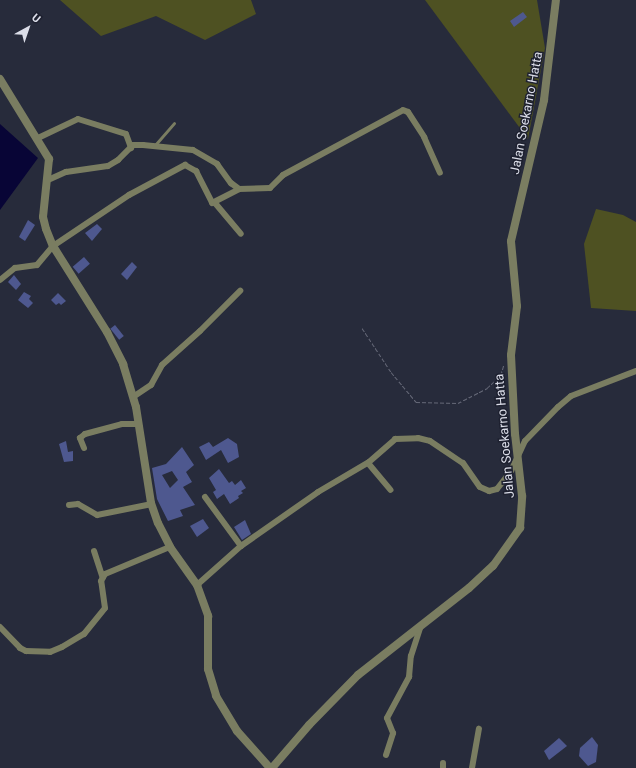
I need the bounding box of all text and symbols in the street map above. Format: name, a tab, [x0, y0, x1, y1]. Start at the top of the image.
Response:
north arrow	[8, 8, 48, 48]
text: U	[29, 11, 43, 26]
street label: Jalan Soekarno Hatta	[507, 50, 547, 176]
street label: Jalan Soekarno Hatta	[492, 373, 518, 499]

